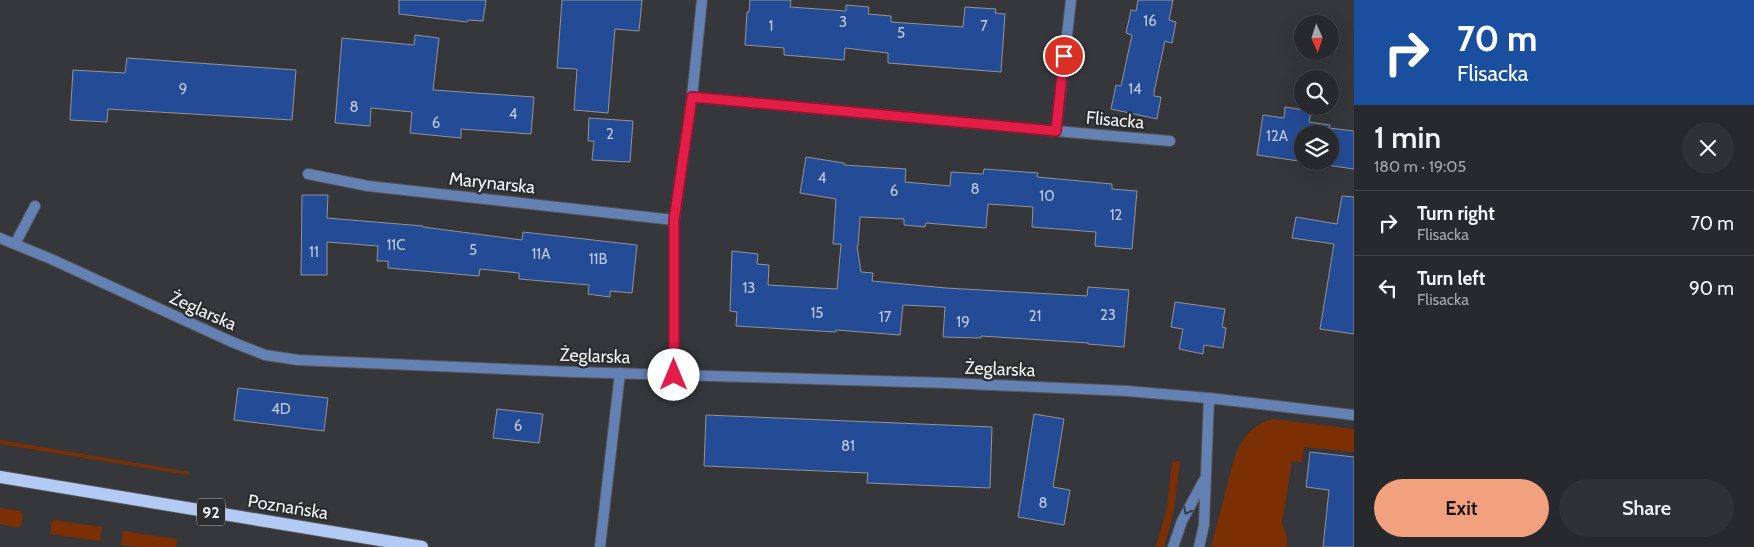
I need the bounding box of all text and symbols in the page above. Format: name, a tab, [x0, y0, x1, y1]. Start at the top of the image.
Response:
house number: 16	[1143, 12, 1157, 30]
house number: 3	[839, 13, 847, 31]
north arrow	[1294, 15, 1339, 60]
map controls	[1294, 15, 1339, 170]
house number: 1	[769, 17, 773, 35]
house number: 7	[980, 17, 988, 35]
text: 70 m	[1457, 17, 1538, 60]
icon: right	[1374, 20, 1439, 85]
house number: 5	[897, 24, 905, 42]
pin	[1043, 35, 1085, 77]
icon: arrive	[1050, 42, 1078, 70]
text: Flisacka	[1457, 60, 1528, 87]
button: search	[1294, 70, 1339, 115]
house number: 9	[179, 80, 187, 98]
house number: 14	[1128, 80, 1142, 98]
house number: 8	[349, 98, 359, 116]
house number: 4	[509, 105, 518, 123]
street label: Flisacka	[1085, 106, 1145, 134]
house number: 6	[432, 114, 440, 132]
text: 1 min	[1374, 119, 1441, 156]
button: close	[1682, 122, 1734, 174]
house number: 2	[606, 125, 614, 143]
button: layers	[1294, 125, 1339, 170]
house number: 12A	[1266, 127, 1289, 145]
text: 180 m · 19:05	[1374, 157, 1466, 176]
street label: Marynarska	[448, 168, 536, 198]
house number: 4	[818, 169, 827, 187]
house number: 8	[970, 180, 980, 198]
house number: 6	[890, 182, 898, 200]
house number: 10	[1039, 187, 1055, 205]
text: Turn right	[1417, 202, 1495, 225]
house number: 12	[1110, 206, 1123, 224]
icon: right	[1374, 209, 1402, 237]
text: 70 m	[1690, 212, 1734, 235]
text: Flisacka	[1417, 225, 1469, 244]
house number: 11C	[386, 236, 406, 254]
house number: 5	[469, 241, 477, 259]
house number: 11	[309, 243, 319, 261]
house number: 11A	[531, 245, 551, 263]
house number: 11B	[589, 250, 607, 268]
text: Turn left	[1417, 267, 1485, 290]
icon: left	[1374, 274, 1402, 302]
text: 90 m	[1689, 277, 1734, 300]
house number: 13	[742, 279, 756, 297]
street label: Żeglarska	[166, 287, 240, 336]
text: Flisacka	[1417, 290, 1469, 309]
house number: 15	[810, 304, 824, 322]
house number: 23	[1100, 306, 1116, 324]
house number: 21	[1029, 307, 1041, 325]
house number: 17	[879, 308, 892, 326]
house number: 19	[956, 313, 970, 331]
street label: Żeglarska	[559, 344, 631, 368]
position arrow	[647, 348, 699, 400]
street label: Żeglarska	[964, 357, 1036, 381]
house number: 4D	[271, 400, 291, 418]
house number: 6	[514, 417, 522, 435]
house number: 81	[841, 437, 855, 455]
button: Exit	[1374, 479, 1549, 537]
button: Share	[1559, 479, 1734, 537]
street label: Poznańska	[246, 490, 330, 524]
house number: 8	[1038, 494, 1048, 512]
road number: 92	[197, 498, 225, 526]
one-way arrow	[1183, 506, 1193, 515]

